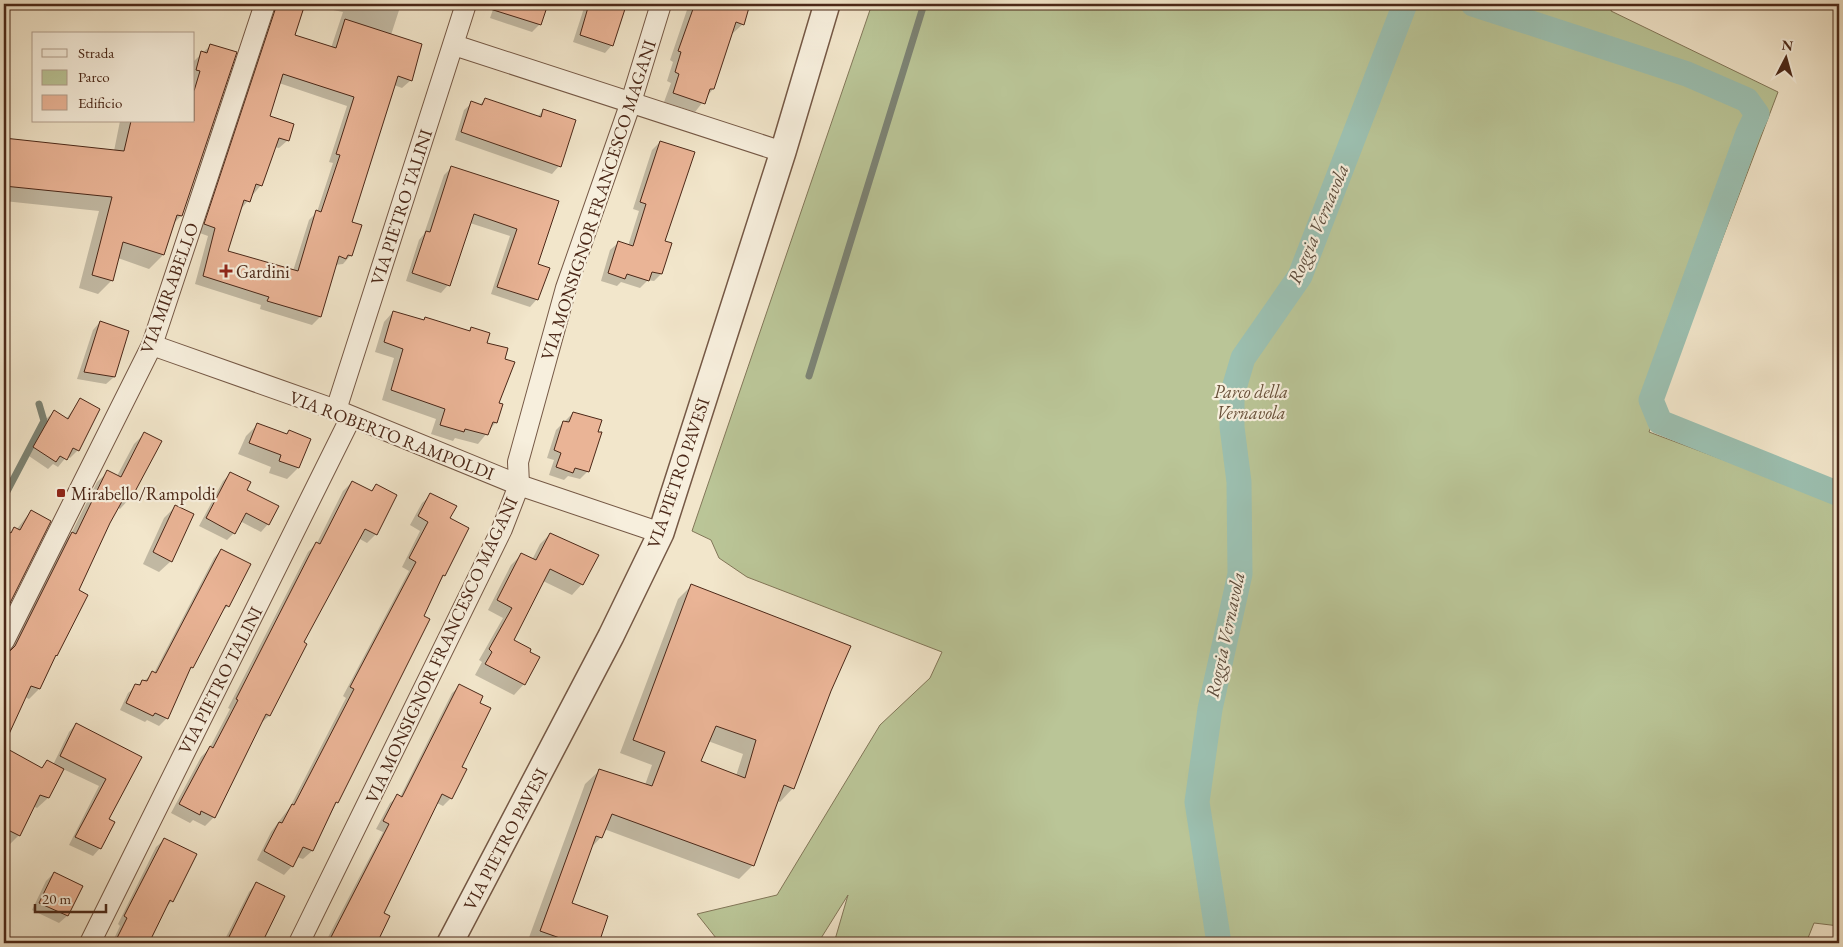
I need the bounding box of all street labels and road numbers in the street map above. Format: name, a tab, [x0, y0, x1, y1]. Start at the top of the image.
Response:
street label: VIA MONSIGNOR FRANCESCO MAGANI	[535, 37, 661, 363]
street label: VIA PIETRO TALINI	[365, 126, 437, 288]
street label: VIA MIRABELLO	[135, 219, 203, 357]
street label: VIA ROBERTO RAMPOLDI	[286, 385, 498, 485]
street label: VIA PIETRO PAVESI	[641, 395, 715, 551]
street label: VIA MONSIGNOR FRANCESCO MAGANI	[360, 493, 522, 807]
street label: VIA PIETRO TALINI	[173, 602, 267, 758]
street label: VIA PIETRO PAVESI	[458, 764, 552, 914]

